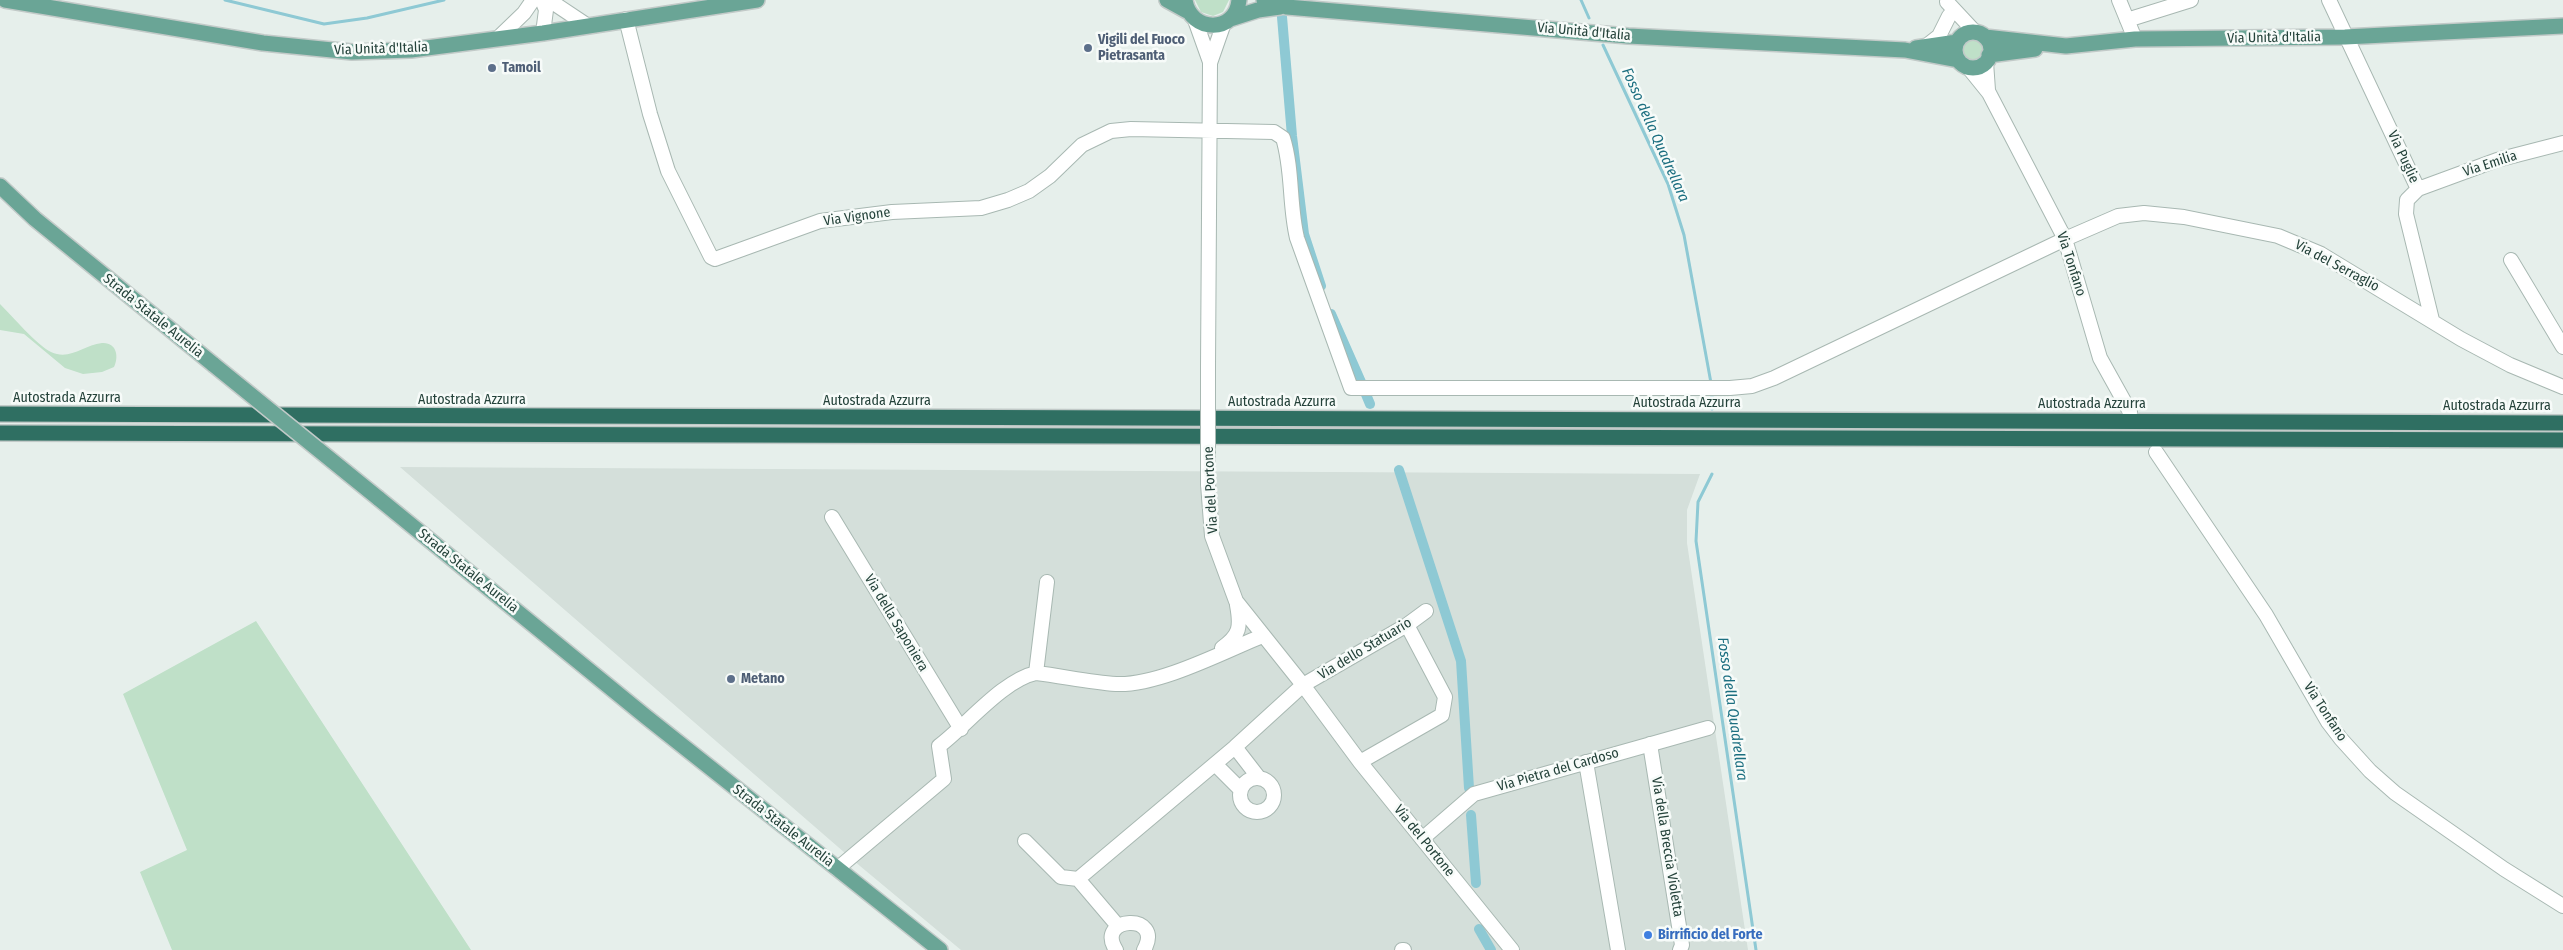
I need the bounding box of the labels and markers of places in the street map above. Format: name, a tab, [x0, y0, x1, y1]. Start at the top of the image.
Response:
place label: Vigili del Fuoco Pietrasanta	[1098, 32, 1185, 64]
marker: Vigili del Fuoco Pietrasanta	[1082, 42, 1094, 54]
place label: Tamoil	[502, 60, 541, 76]
marker: Tamoil	[486, 62, 498, 74]
place label: Metano	[741, 671, 785, 687]
marker: Metano	[725, 673, 737, 685]
place label: Birrificio del Forte	[1658, 927, 1763, 943]
marker: Birrificio del Forte	[1642, 929, 1654, 941]

